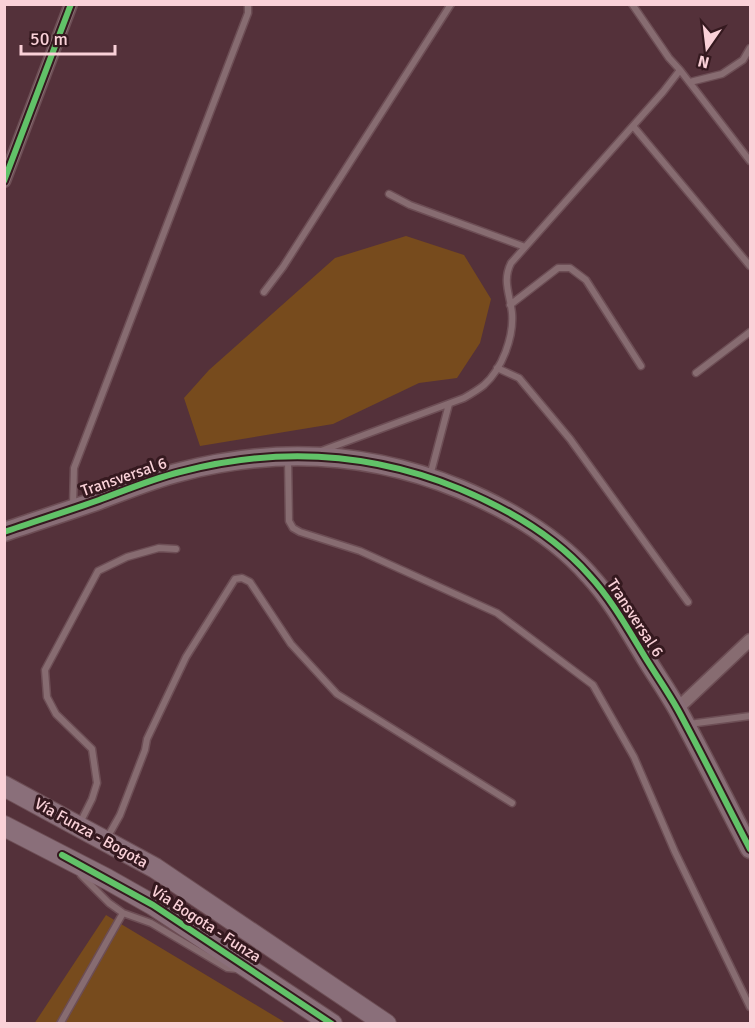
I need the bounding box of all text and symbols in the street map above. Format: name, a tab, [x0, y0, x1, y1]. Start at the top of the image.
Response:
scale bar	[21, 18, 116, 56]
north arrow	[677, 18, 737, 78]
text: 50 m	[30, 28, 68, 50]
text: N	[696, 51, 711, 73]
street label: Transversal 6	[78, 453, 170, 501]
street label: Transversal 6	[602, 575, 668, 661]
street label: Vía Funza - Bogota	[31, 794, 151, 872]
street label: Vía Bogota - Funza	[147, 881, 265, 967]

